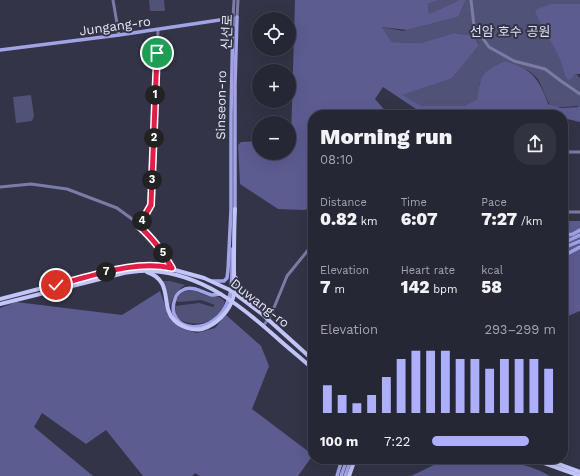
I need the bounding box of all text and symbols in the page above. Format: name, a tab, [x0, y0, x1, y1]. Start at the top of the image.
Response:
map controls	[252, 12, 296, 160]
button: locate	[252, 12, 296, 56]
street label: Jungang-ro	[78, 14, 152, 38]
street label: 신선로	[219, 14, 235, 50]
park label: 선암 호수 공원	[470, 24, 550, 39]
pin	[140, 36, 174, 70]
icon: arrive	[146, 42, 168, 64]
button: +	[252, 64, 296, 108]
street label: Sinseon-ro	[213, 70, 229, 140]
pin: 1	[145, 85, 165, 105]
text: 1	[153, 88, 157, 101]
button: −	[252, 116, 296, 160]
button: share	[514, 123, 556, 165]
text: Morning run	[320, 124, 452, 149]
pin: 2	[144, 128, 164, 148]
text: 2	[151, 131, 157, 144]
text: 08:10	[320, 152, 353, 167]
pin: 3	[142, 170, 162, 190]
text: 3	[149, 173, 155, 186]
text: Distance	[320, 196, 367, 209]
text: Time	[401, 196, 427, 209]
text: Pace	[481, 196, 507, 209]
text: 0.82	[320, 209, 357, 229]
text: 6:07	[401, 209, 438, 229]
text: 7:27	[481, 209, 517, 229]
pin: 4	[132, 211, 152, 231]
text: 4	[138, 214, 146, 227]
text: km	[357, 215, 378, 228]
text: /km	[517, 215, 543, 228]
pin: 5	[153, 243, 173, 263]
text: 5	[160, 246, 166, 259]
pin: 7	[96, 262, 116, 282]
text: Elevation	[320, 264, 369, 277]
text: Heart rate	[401, 264, 455, 277]
text: kcal	[481, 264, 503, 277]
text: 7	[103, 265, 109, 278]
pin	[39, 268, 73, 302]
icon: check	[45, 274, 67, 296]
street label: Duwang-ro	[228, 276, 292, 331]
text: 7	[320, 277, 331, 297]
text: 142	[401, 277, 429, 297]
text: 58	[481, 277, 502, 297]
text: m	[331, 283, 345, 296]
text: bpm	[429, 283, 457, 296]
text: Elevation	[320, 322, 378, 337]
text: 293–299 m	[485, 322, 556, 337]
text: 100 m	[320, 434, 358, 449]
text: 7:22	[384, 434, 410, 449]

